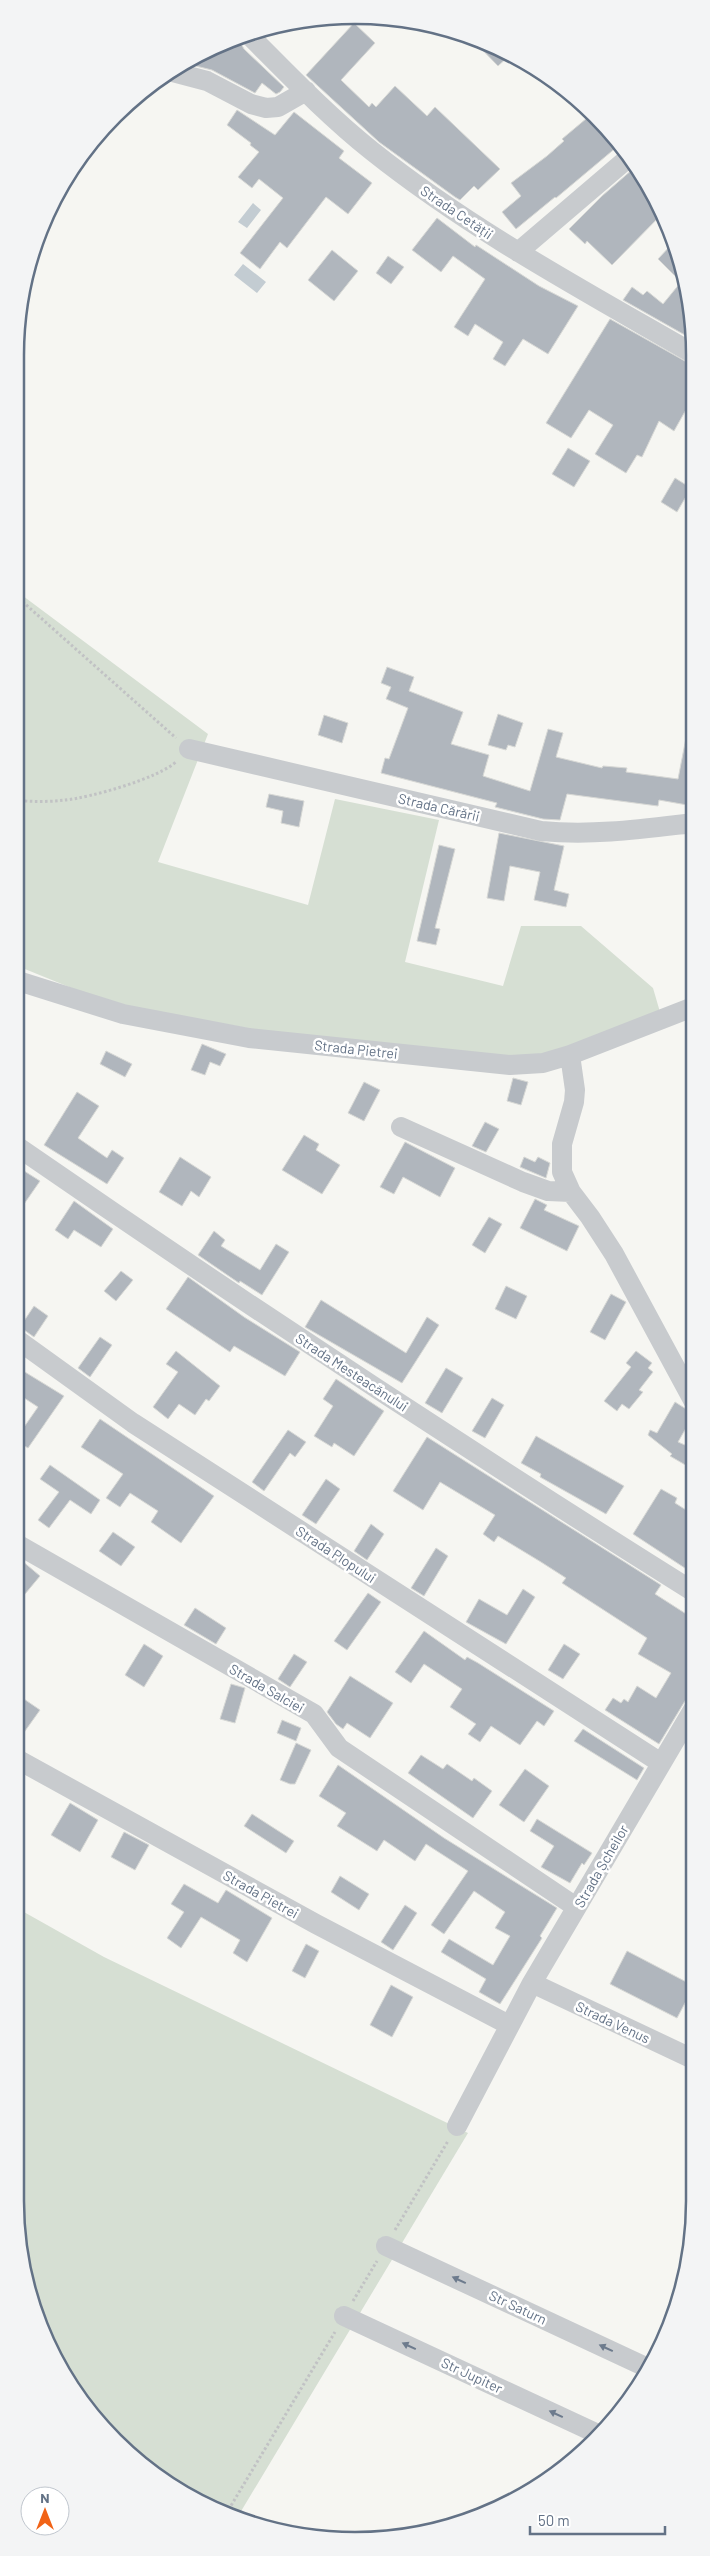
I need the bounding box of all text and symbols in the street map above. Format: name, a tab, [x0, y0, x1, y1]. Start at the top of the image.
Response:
street label: Strada Cetății	[418, 182, 496, 242]
street label: Strada Cărării	[397, 789, 481, 825]
street label: Strada Pietrei	[314, 1036, 398, 1062]
street label: Strada Mesteacănului	[293, 1329, 411, 1415]
street label: Strada Plopului	[293, 1522, 379, 1586]
street label: Strada Salciei	[227, 1660, 307, 1716]
street label: Strada Șcheilor	[570, 1821, 632, 1911]
street label: Strada Pietrei	[220, 1866, 302, 1922]
street label: Strada Venus	[573, 1997, 653, 2047]
one-way arrow	[452, 2275, 466, 2283]
street label: Str Saturn	[486, 2286, 550, 2328]
one-way arrow	[402, 2341, 416, 2349]
one-way arrow	[599, 2344, 613, 2352]
street label: Str Jupiter	[439, 2353, 505, 2397]
one-way arrow	[549, 2410, 563, 2418]
north arrow	[20, 2486, 70, 2536]
text: N	[40, 2489, 50, 2506]
scale bar	[530, 2504, 665, 2536]
text: 50 m	[538, 2511, 570, 2529]

